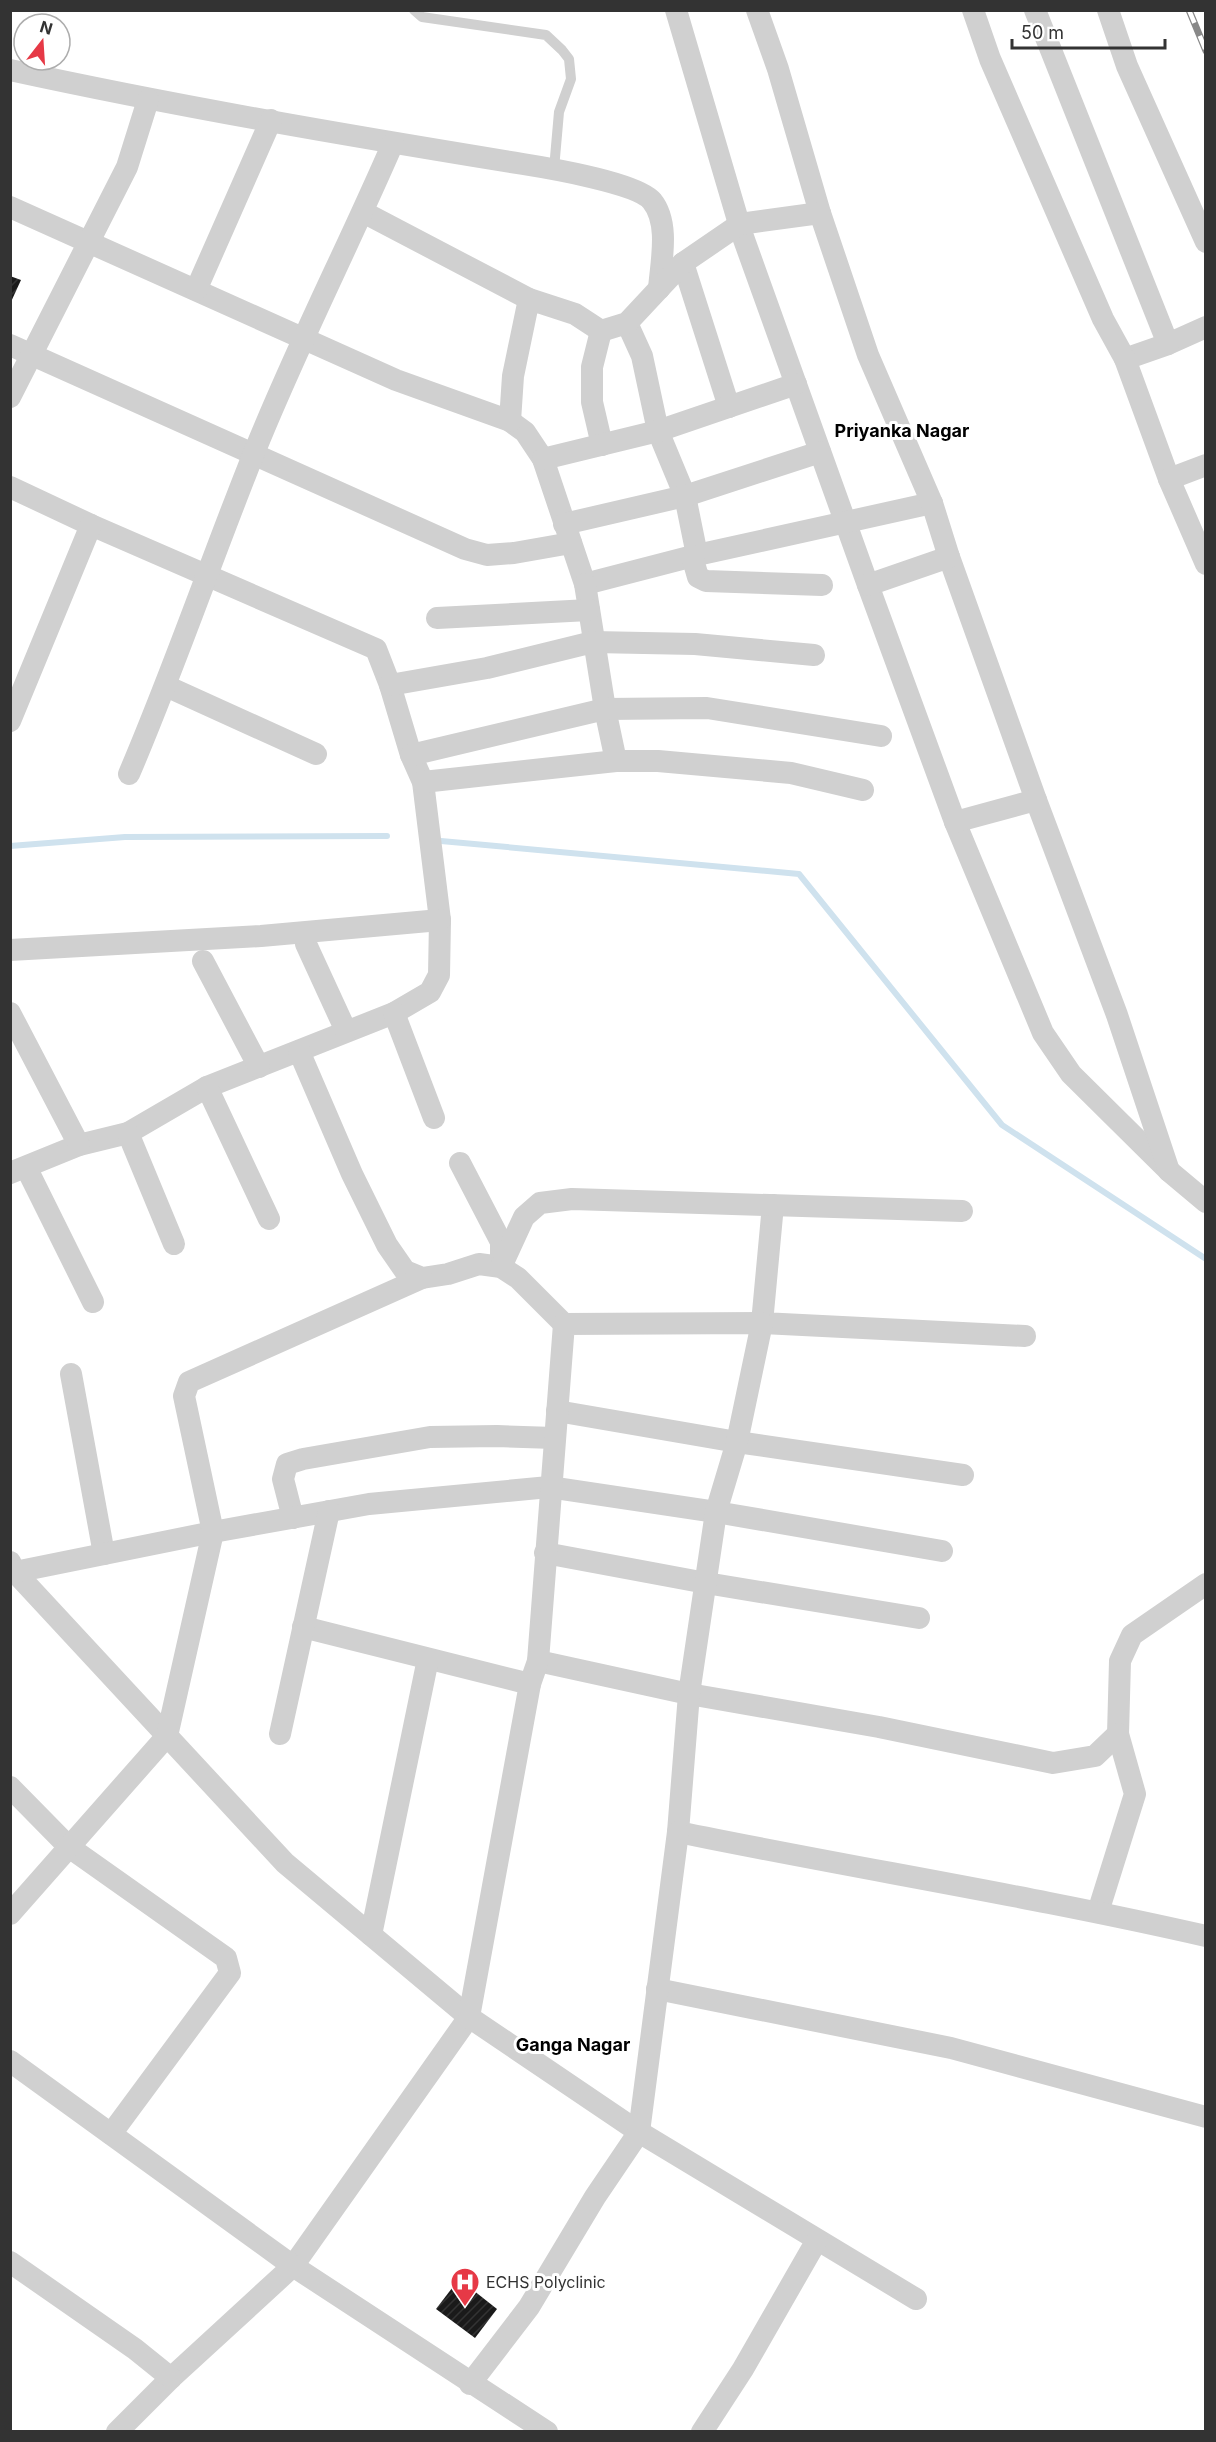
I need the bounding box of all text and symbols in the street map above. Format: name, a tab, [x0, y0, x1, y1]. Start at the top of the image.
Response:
north arrow	[12, 12, 72, 72]
scale bar	[1012, 12, 1165, 50]
text: N	[38, 16, 55, 39]
text: 50 m	[1021, 22, 1064, 43]
district label: Priyanka Nagar	[835, 420, 969, 441]
district label: Ganga Nagar	[516, 2034, 630, 2055]
hospital icon: ECHS Polyclinic	[449, 2266, 481, 2308]
place label: ECHS Polyclinic	[486, 2272, 606, 2292]

